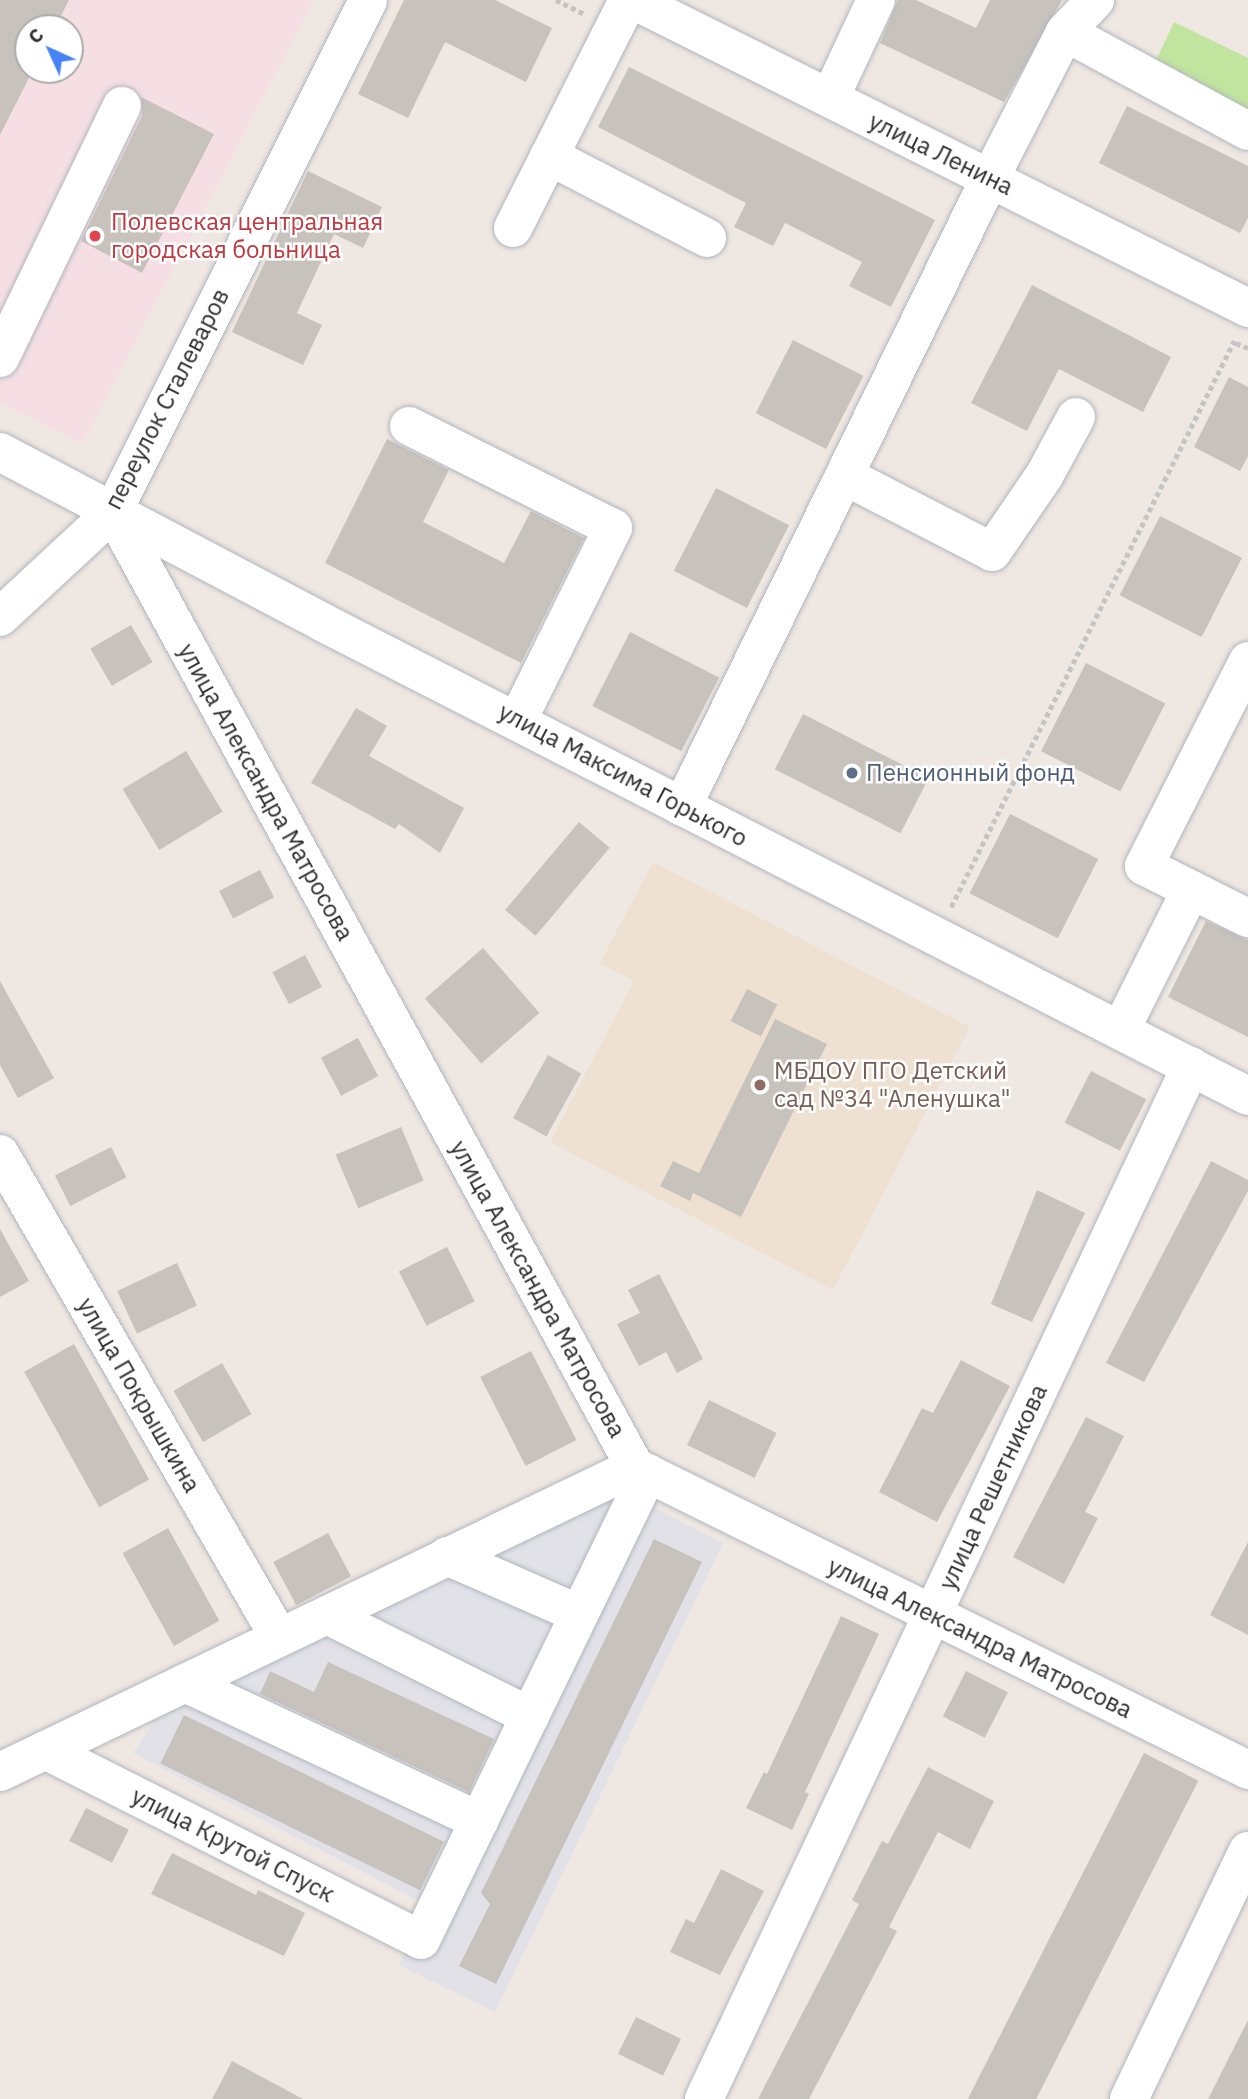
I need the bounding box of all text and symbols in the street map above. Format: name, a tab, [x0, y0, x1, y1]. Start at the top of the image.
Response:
north arrow	[14, 14, 84, 84]
text: С	[23, 23, 48, 48]
street label: улица Ленина	[864, 107, 1018, 201]
place label: Полевская центральная городская больница	[111, 208, 383, 264]
marker: Полевская центральная городская больница	[85, 226, 105, 246]
street label: переулок Сталеваров	[99, 284, 235, 514]
street label: улица Александра Матросова	[172, 638, 360, 946]
street label: улица Максима Горького	[494, 697, 752, 853]
place label: Пенсионный фонд	[866, 759, 1075, 787]
marker: Пенсионный фонд	[844, 765, 860, 781]
place label: МБДОУ ПГО Детский сад №34 "Аленушка"	[774, 1057, 1011, 1113]
marker: МБДОУ ПГО Детский сад №34 "Аленушка"	[752, 1077, 768, 1093]
street label: улица Александра Матросова	[444, 1135, 632, 1443]
street label: улица Покрышкина	[72, 1292, 206, 1498]
street label: улица Решетникова	[933, 1380, 1053, 1594]
street label: улица Александра Матросова	[823, 1552, 1137, 1724]
street label: улица Крутой Спуск	[127, 1781, 339, 1909]

